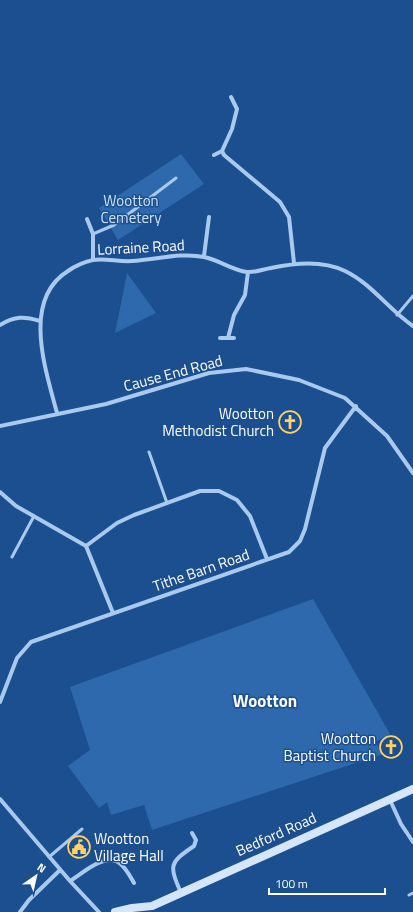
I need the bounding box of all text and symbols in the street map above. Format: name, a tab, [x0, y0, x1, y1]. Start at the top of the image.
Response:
park label: Wootton Cemetery	[101, 189, 161, 229]
street label: Lorraine Road	[97, 233, 185, 261]
street label: Cause End Road	[121, 349, 225, 397]
place label: Wootton Methodist Church	[162, 402, 274, 442]
church icon: Wootton Methodist Church	[277, 409, 303, 435]
street label: Tithe Barn Road	[149, 543, 253, 597]
district label: Wootton	[233, 688, 297, 714]
place label: Wootton Baptist Church	[283, 727, 376, 767]
church icon: Wootton Baptist Church	[378, 734, 404, 760]
street label: Bedford Road	[232, 806, 320, 862]
place label: Wootton Village Hall	[94, 827, 164, 867]
public building icon: Wootton Village Hall	[66, 834, 92, 860]
north arrow	[16, 856, 56, 896]
text: N	[34, 859, 49, 876]
scale bar	[269, 870, 385, 896]
text: 100 m	[275, 874, 308, 893]

